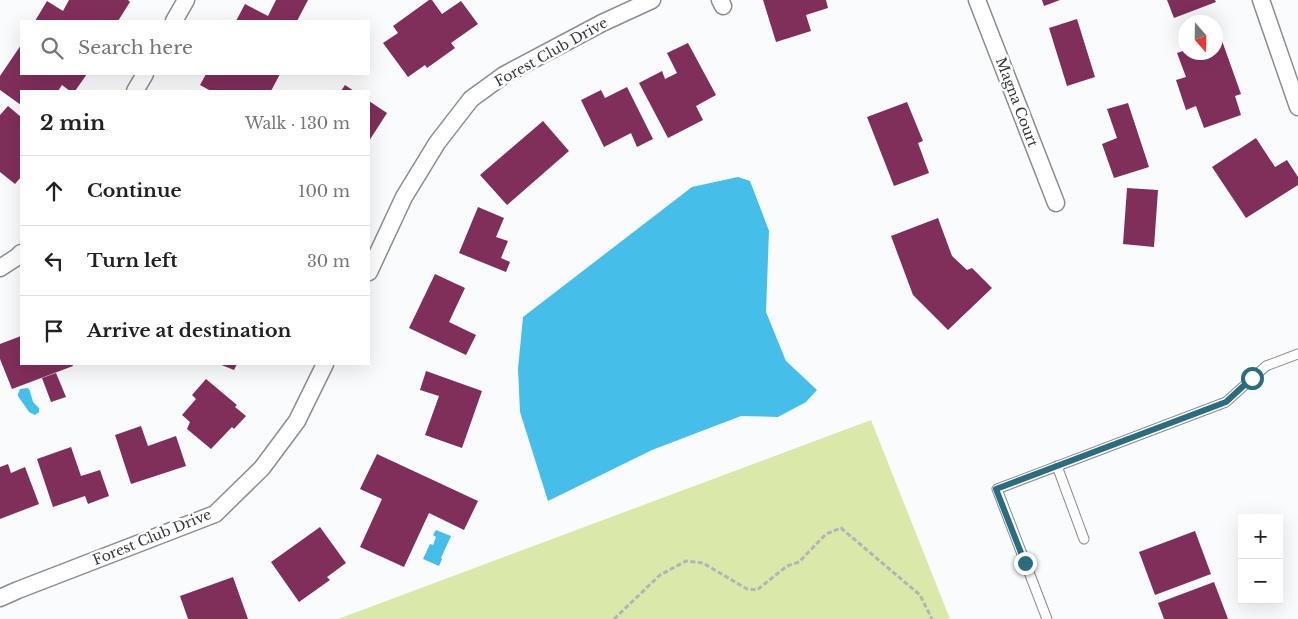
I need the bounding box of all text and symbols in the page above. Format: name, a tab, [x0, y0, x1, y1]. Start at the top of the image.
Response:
street label: Forest Club Drive	[491, 13, 611, 91]
north arrow	[1178, 15, 1223, 60]
search box	[20, 20, 370, 75]
icon: search	[38, 34, 66, 62]
text: Search here	[78, 36, 193, 59]
street label: Magna Court	[992, 55, 1043, 150]
text: 2 min	[40, 110, 105, 136]
text: Walk · 130 m	[245, 113, 350, 133]
icon: ahead	[40, 177, 68, 205]
text: Continue	[87, 179, 182, 202]
text: 100 m	[298, 181, 350, 201]
icon: left	[40, 247, 68, 275]
text: Turn left	[87, 249, 178, 272]
text: 30 m	[307, 251, 350, 271]
icon: arrive	[40, 317, 68, 345]
text: Arrive at destination	[87, 319, 291, 342]
route start	[1241, 367, 1264, 390]
street label: Forest Club Drive	[90, 505, 214, 569]
map controls	[1238, 514, 1283, 604]
button: +	[1238, 514, 1283, 559]
route end	[1014, 552, 1037, 575]
button: −	[1238, 559, 1283, 604]

